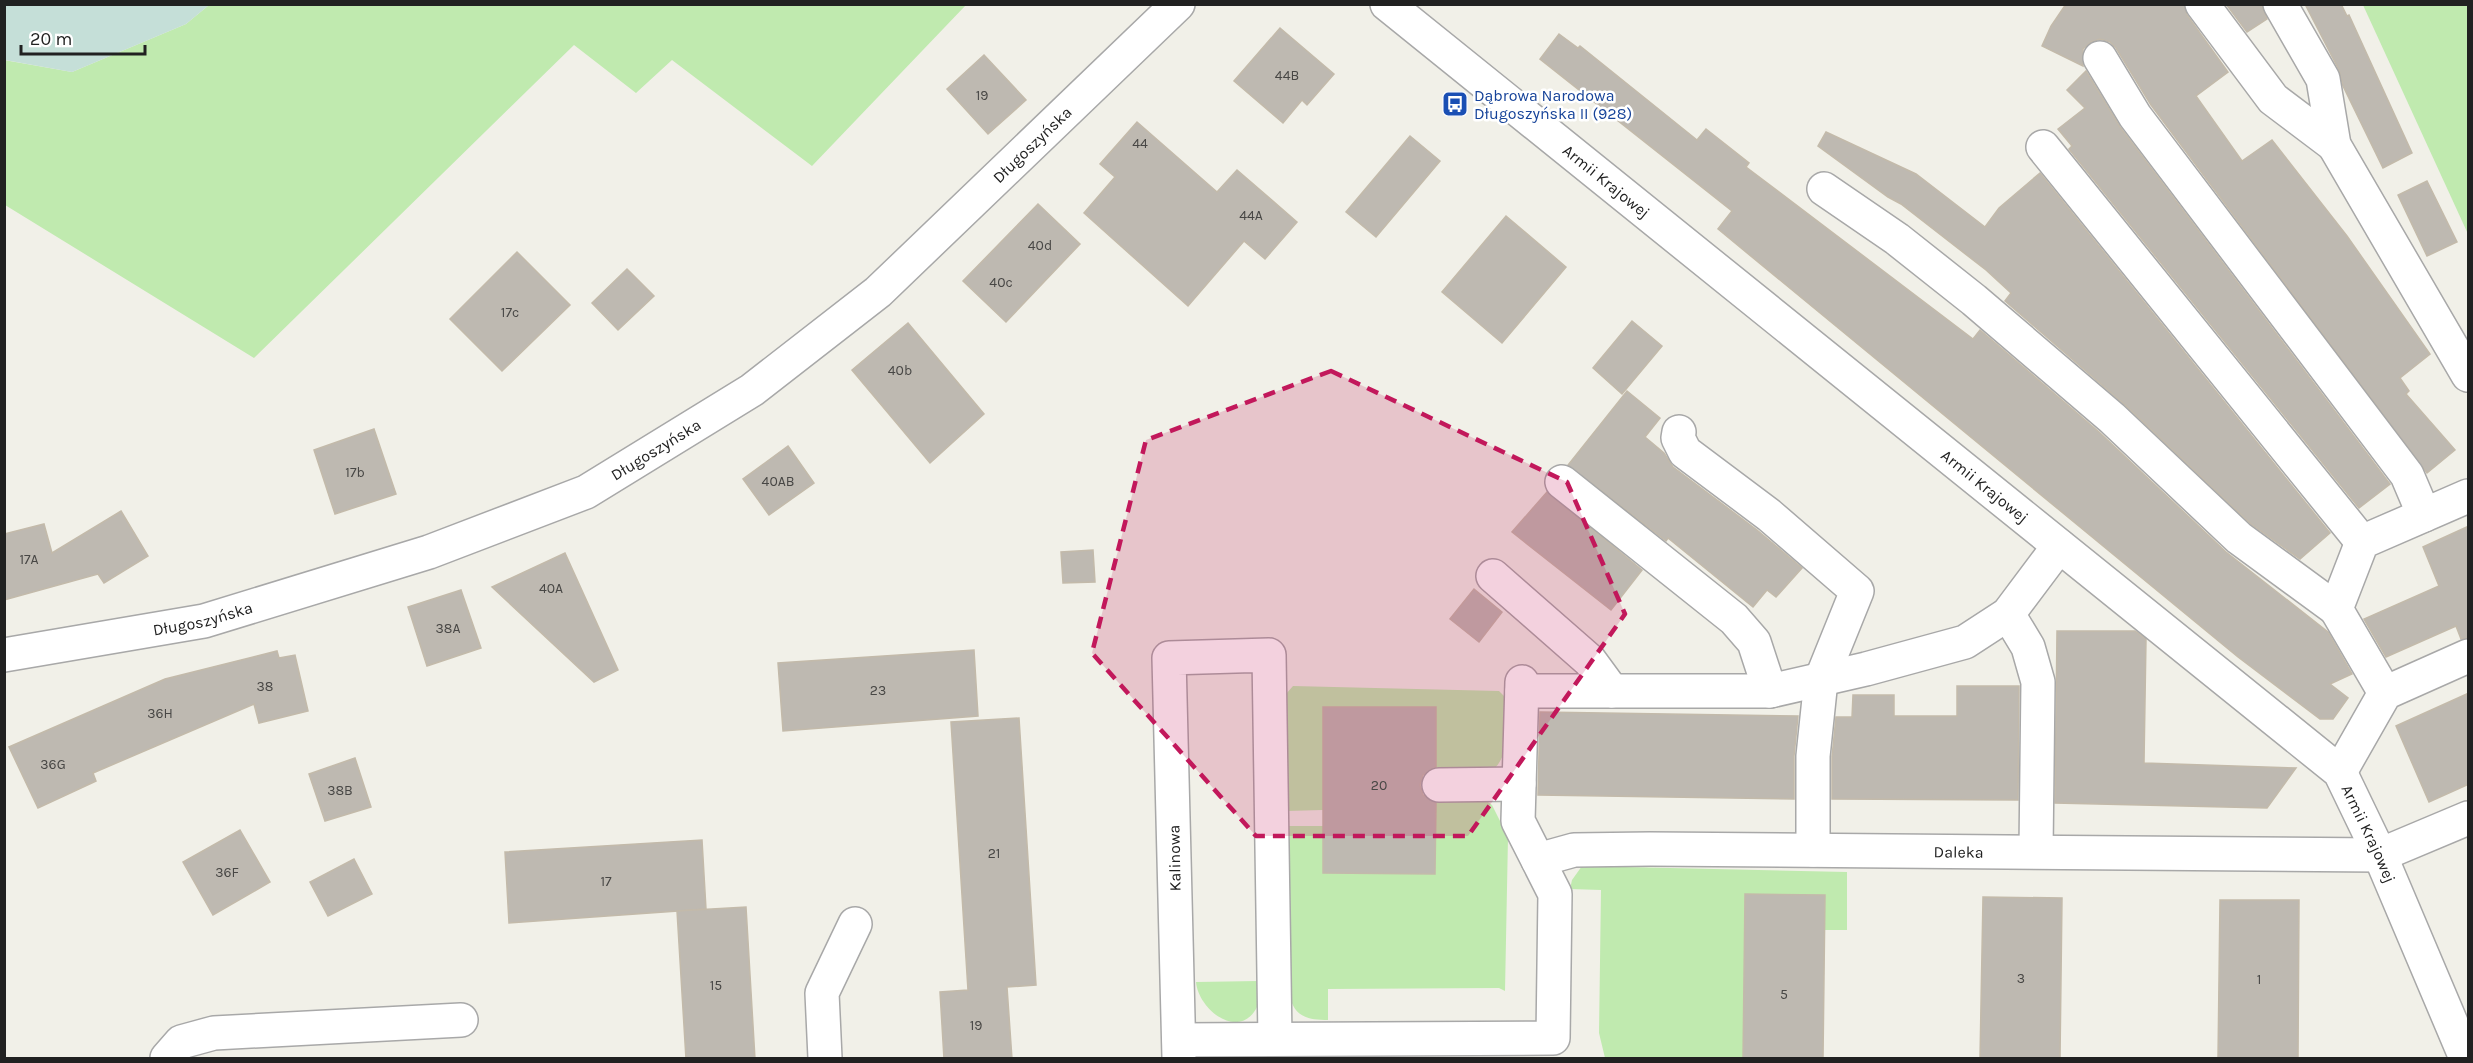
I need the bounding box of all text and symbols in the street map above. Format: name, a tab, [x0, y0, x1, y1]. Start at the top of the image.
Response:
scale bar	[21, 18, 146, 56]
text: 20 m	[30, 28, 72, 50]
house number: 44B	[1275, 67, 1299, 84]
place label: Dąbrowa Narodowa Długoszyńska II (928)	[1474, 86, 1632, 123]
house number: 19	[976, 87, 988, 104]
bus stop icon: Dąbrowa Narodowa Długoszyńska II (928)	[1440, 89, 1470, 119]
street label: Długoszyńska	[989, 103, 1076, 187]
house number: 44	[1132, 135, 1148, 152]
street label: Armii Krajowej	[1559, 141, 1654, 222]
house number: 44A	[1239, 207, 1263, 224]
house number: 40d	[1028, 237, 1052, 254]
house number: 40c	[989, 274, 1013, 291]
house number: 17c	[501, 304, 519, 321]
house number: 40b	[888, 362, 912, 379]
street label: Długoszyńska	[607, 415, 704, 484]
street label: Armii Krajowej	[1937, 446, 2032, 527]
house number: 17b	[345, 464, 365, 481]
house number: 40AB	[762, 473, 794, 490]
house number: 17A	[19, 551, 39, 568]
house number: 40A	[539, 580, 563, 597]
street label: Długoszyńska	[151, 598, 255, 640]
house number: 38A	[436, 620, 460, 637]
house number: 38	[257, 678, 273, 695]
house number: 23	[870, 682, 886, 699]
house number: 36H	[147, 705, 173, 722]
house number: 36G	[40, 756, 66, 773]
house number: 20	[1371, 777, 1387, 794]
house number: 38B	[327, 782, 353, 799]
street label: Armii Krajowej	[2337, 782, 2400, 886]
street label: Kalinowa	[1164, 825, 1185, 891]
street label: Daleka	[1934, 842, 1984, 862]
house number: 21	[988, 845, 1000, 862]
house number: 36F	[215, 864, 239, 881]
house number: 17	[600, 873, 612, 890]
house number: 3	[2017, 970, 2025, 987]
house number: 1	[2257, 971, 2261, 988]
house number: 15	[710, 977, 722, 994]
house number: 5	[1780, 986, 1788, 1003]
house number: 19	[970, 1017, 982, 1034]

